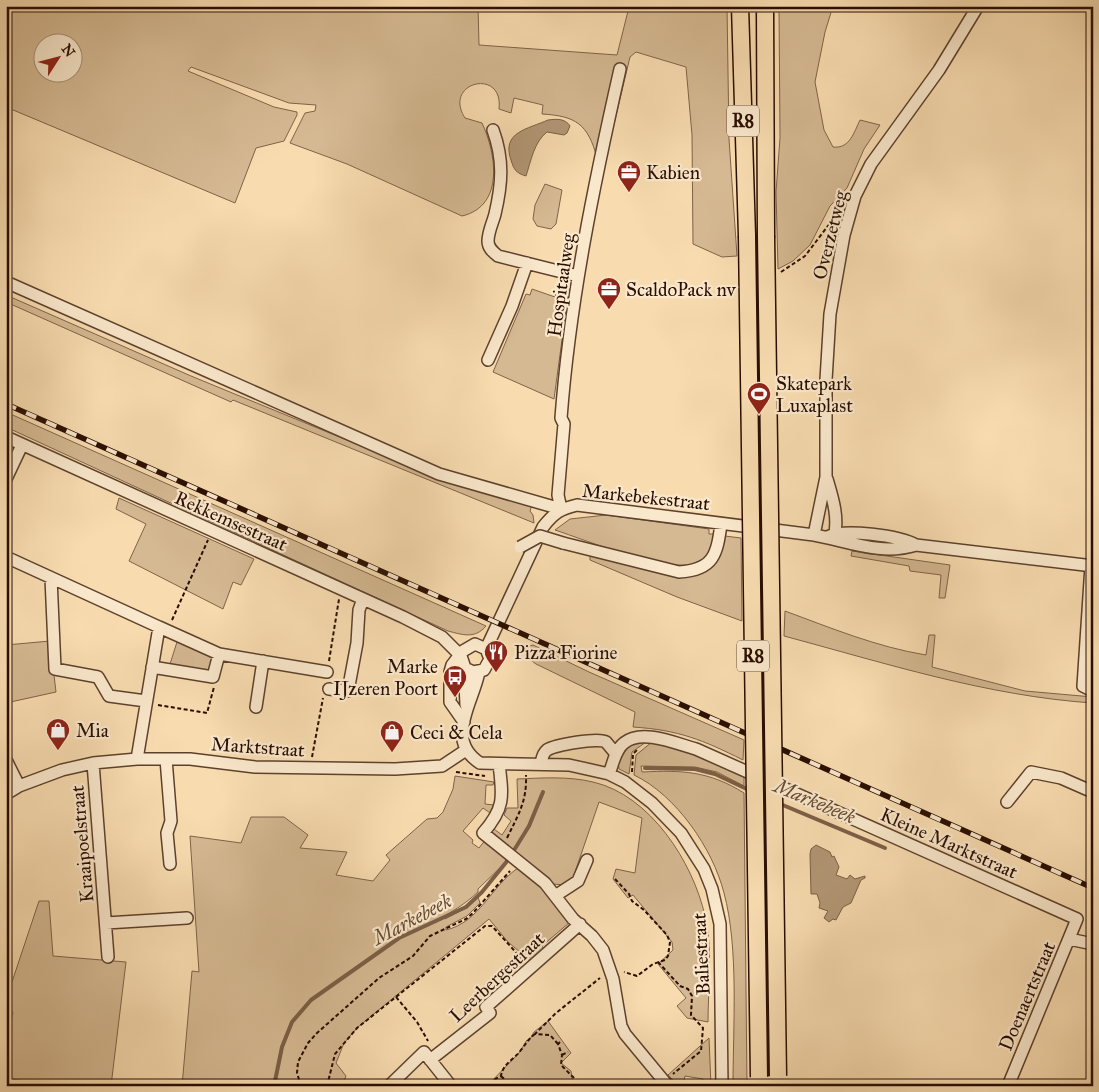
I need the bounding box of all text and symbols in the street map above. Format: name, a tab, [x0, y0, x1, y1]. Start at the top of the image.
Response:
north arrow	[32, 32, 82, 82]
text: N	[58, 41, 79, 61]
road number: R8	[727, 105, 759, 136]
office icon: Kabien	[616, 159, 642, 193]
place label: Kabien	[646, 161, 700, 184]
street label: Overzetweg	[808, 188, 853, 282]
street label: Hospitaalweg	[542, 232, 581, 338]
office icon: ScaldoPack nv	[596, 276, 622, 310]
place label: ScaldoPack nv	[626, 278, 737, 301]
place label: Skatepark Luxaplast	[776, 372, 853, 417]
sports icon: Skatepark Luxaplast	[746, 381, 772, 415]
street label: Markebekestraat	[581, 479, 711, 515]
street label: Rekkemsestraat	[171, 486, 291, 556]
restaurant icon: Pizza Fiorine	[483, 639, 509, 673]
road number: R8	[737, 640, 769, 671]
place label: Pizza Fiorine	[514, 641, 618, 664]
place label: Marke IJzeren Poort	[333, 655, 438, 701]
bus stop icon: Marke IJzeren Poort	[442, 664, 468, 698]
shop icon: Mia	[45, 717, 71, 751]
place label: Mia	[76, 719, 110, 742]
shop icon: Ceci & Cela	[379, 719, 405, 753]
place label: Ceci & Cela	[410, 721, 503, 744]
street label: Marktstraat	[210, 732, 306, 762]
water label: Markebeek	[769, 772, 859, 829]
street label: Kraaipoelstraat	[65, 784, 99, 904]
street label: Kleine Marktstraat	[877, 802, 1021, 884]
water label: Markebeek	[367, 888, 456, 951]
street label: Baliestraat	[687, 912, 715, 996]
street label: Leerbergestraat	[445, 927, 550, 1028]
street label: Doenaertstraat	[994, 938, 1060, 1054]

